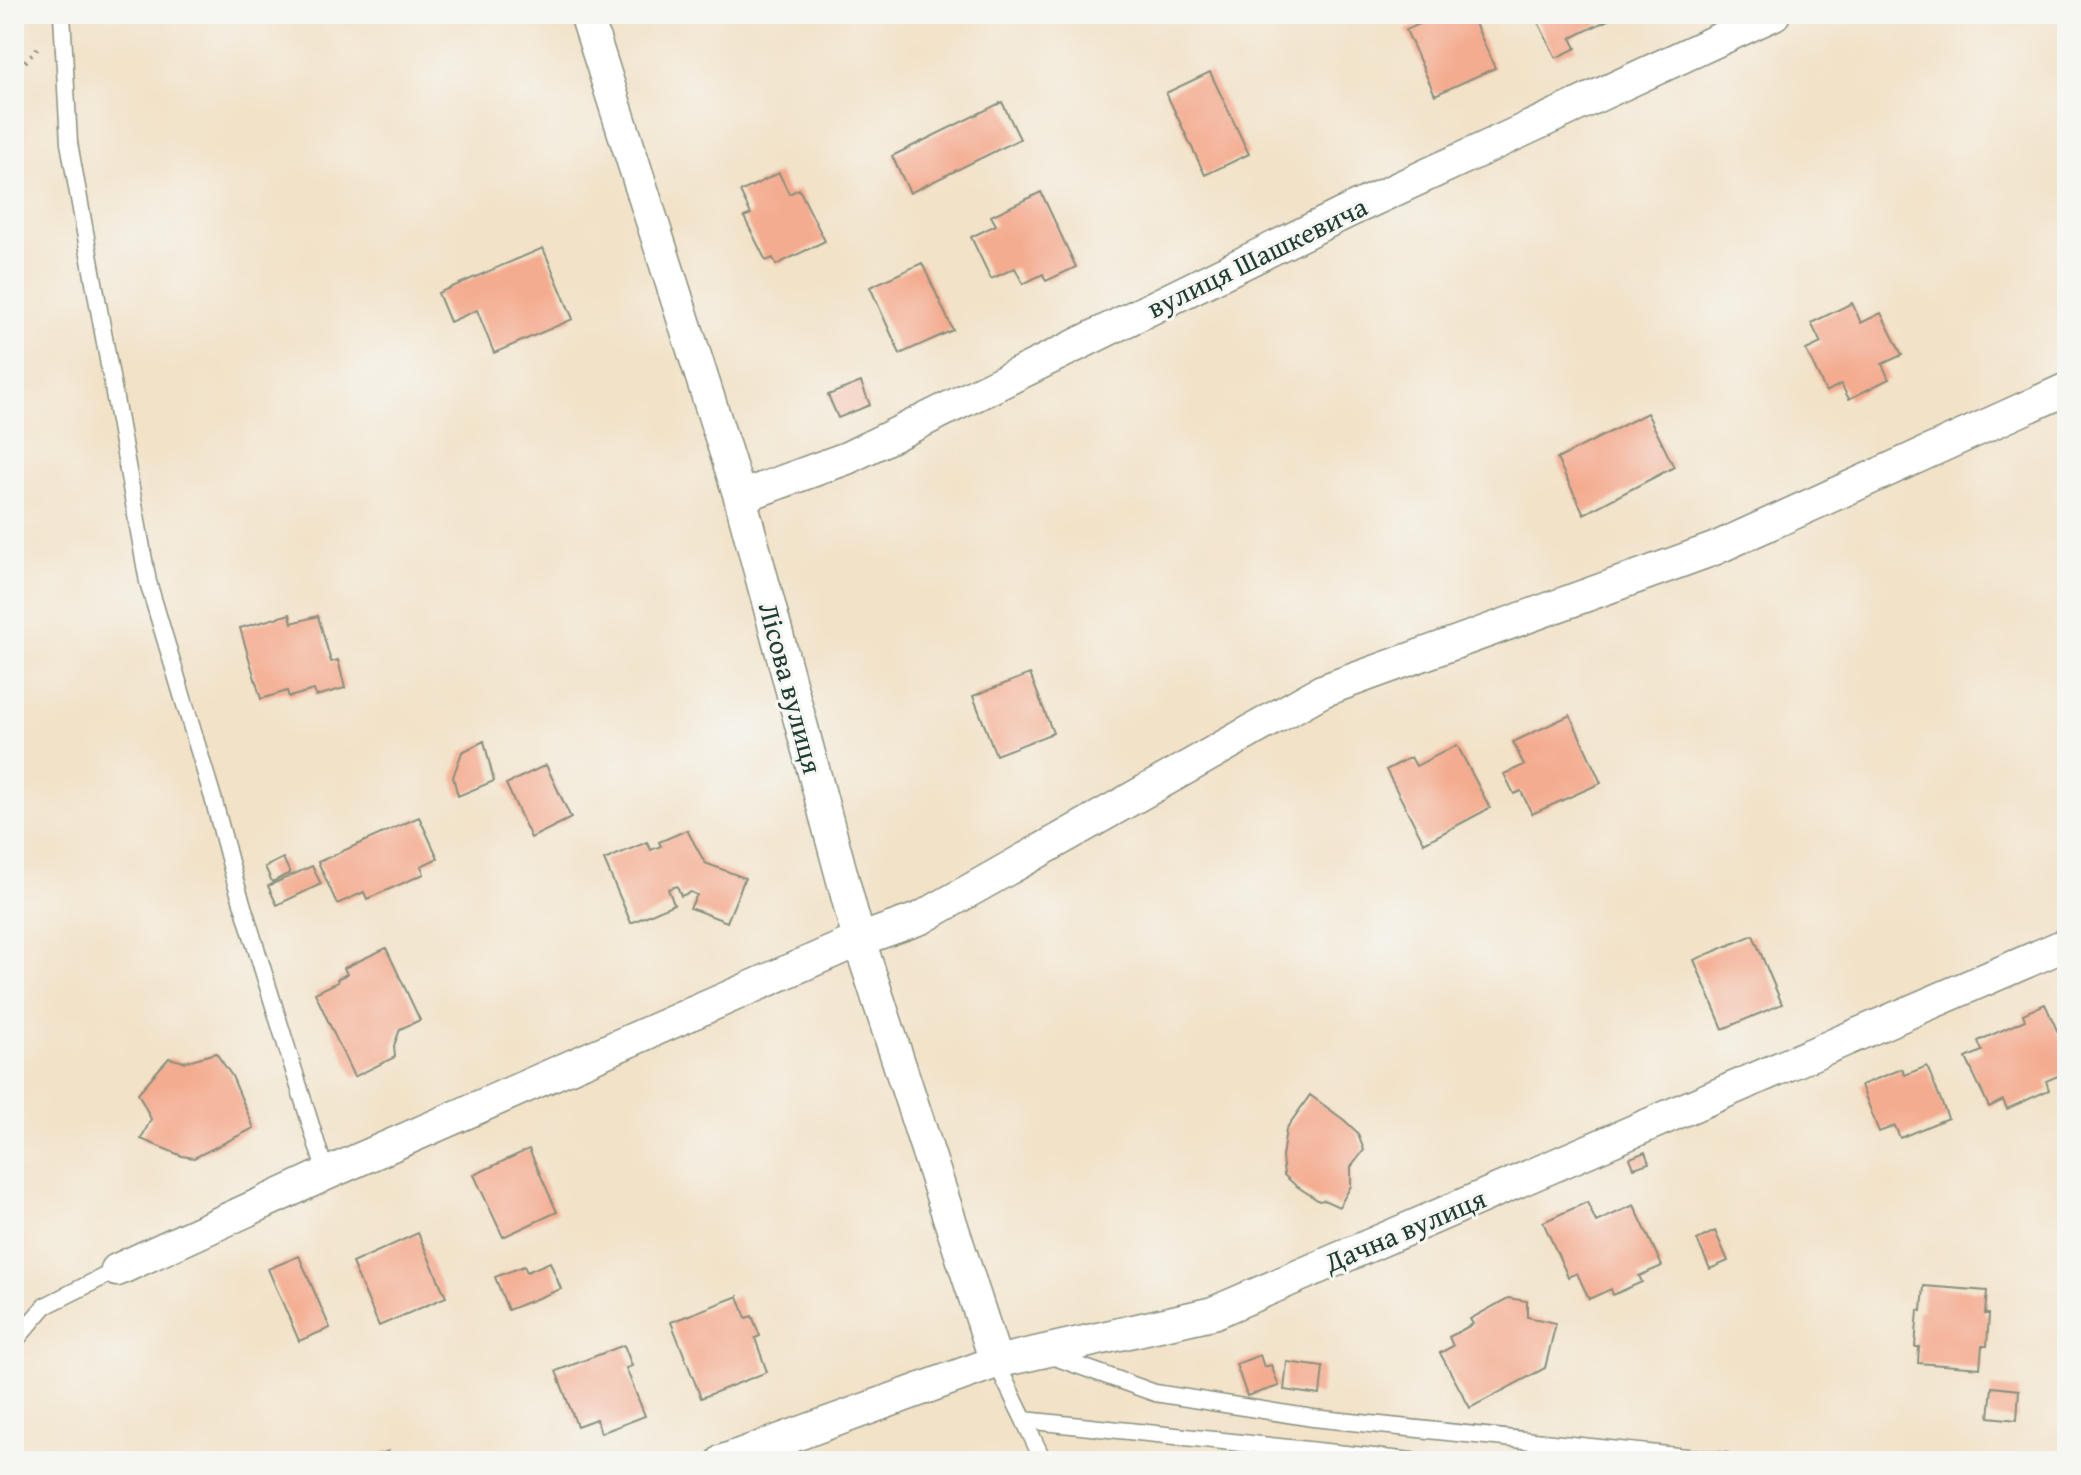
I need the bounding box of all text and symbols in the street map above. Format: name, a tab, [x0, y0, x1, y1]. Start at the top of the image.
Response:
street label: вулиця Шашкевича	[1140, 185, 1374, 328]
street label: Лісова вулиця	[749, 598, 834, 778]
street label: Дачна вулиця	[1317, 1177, 1492, 1282]

